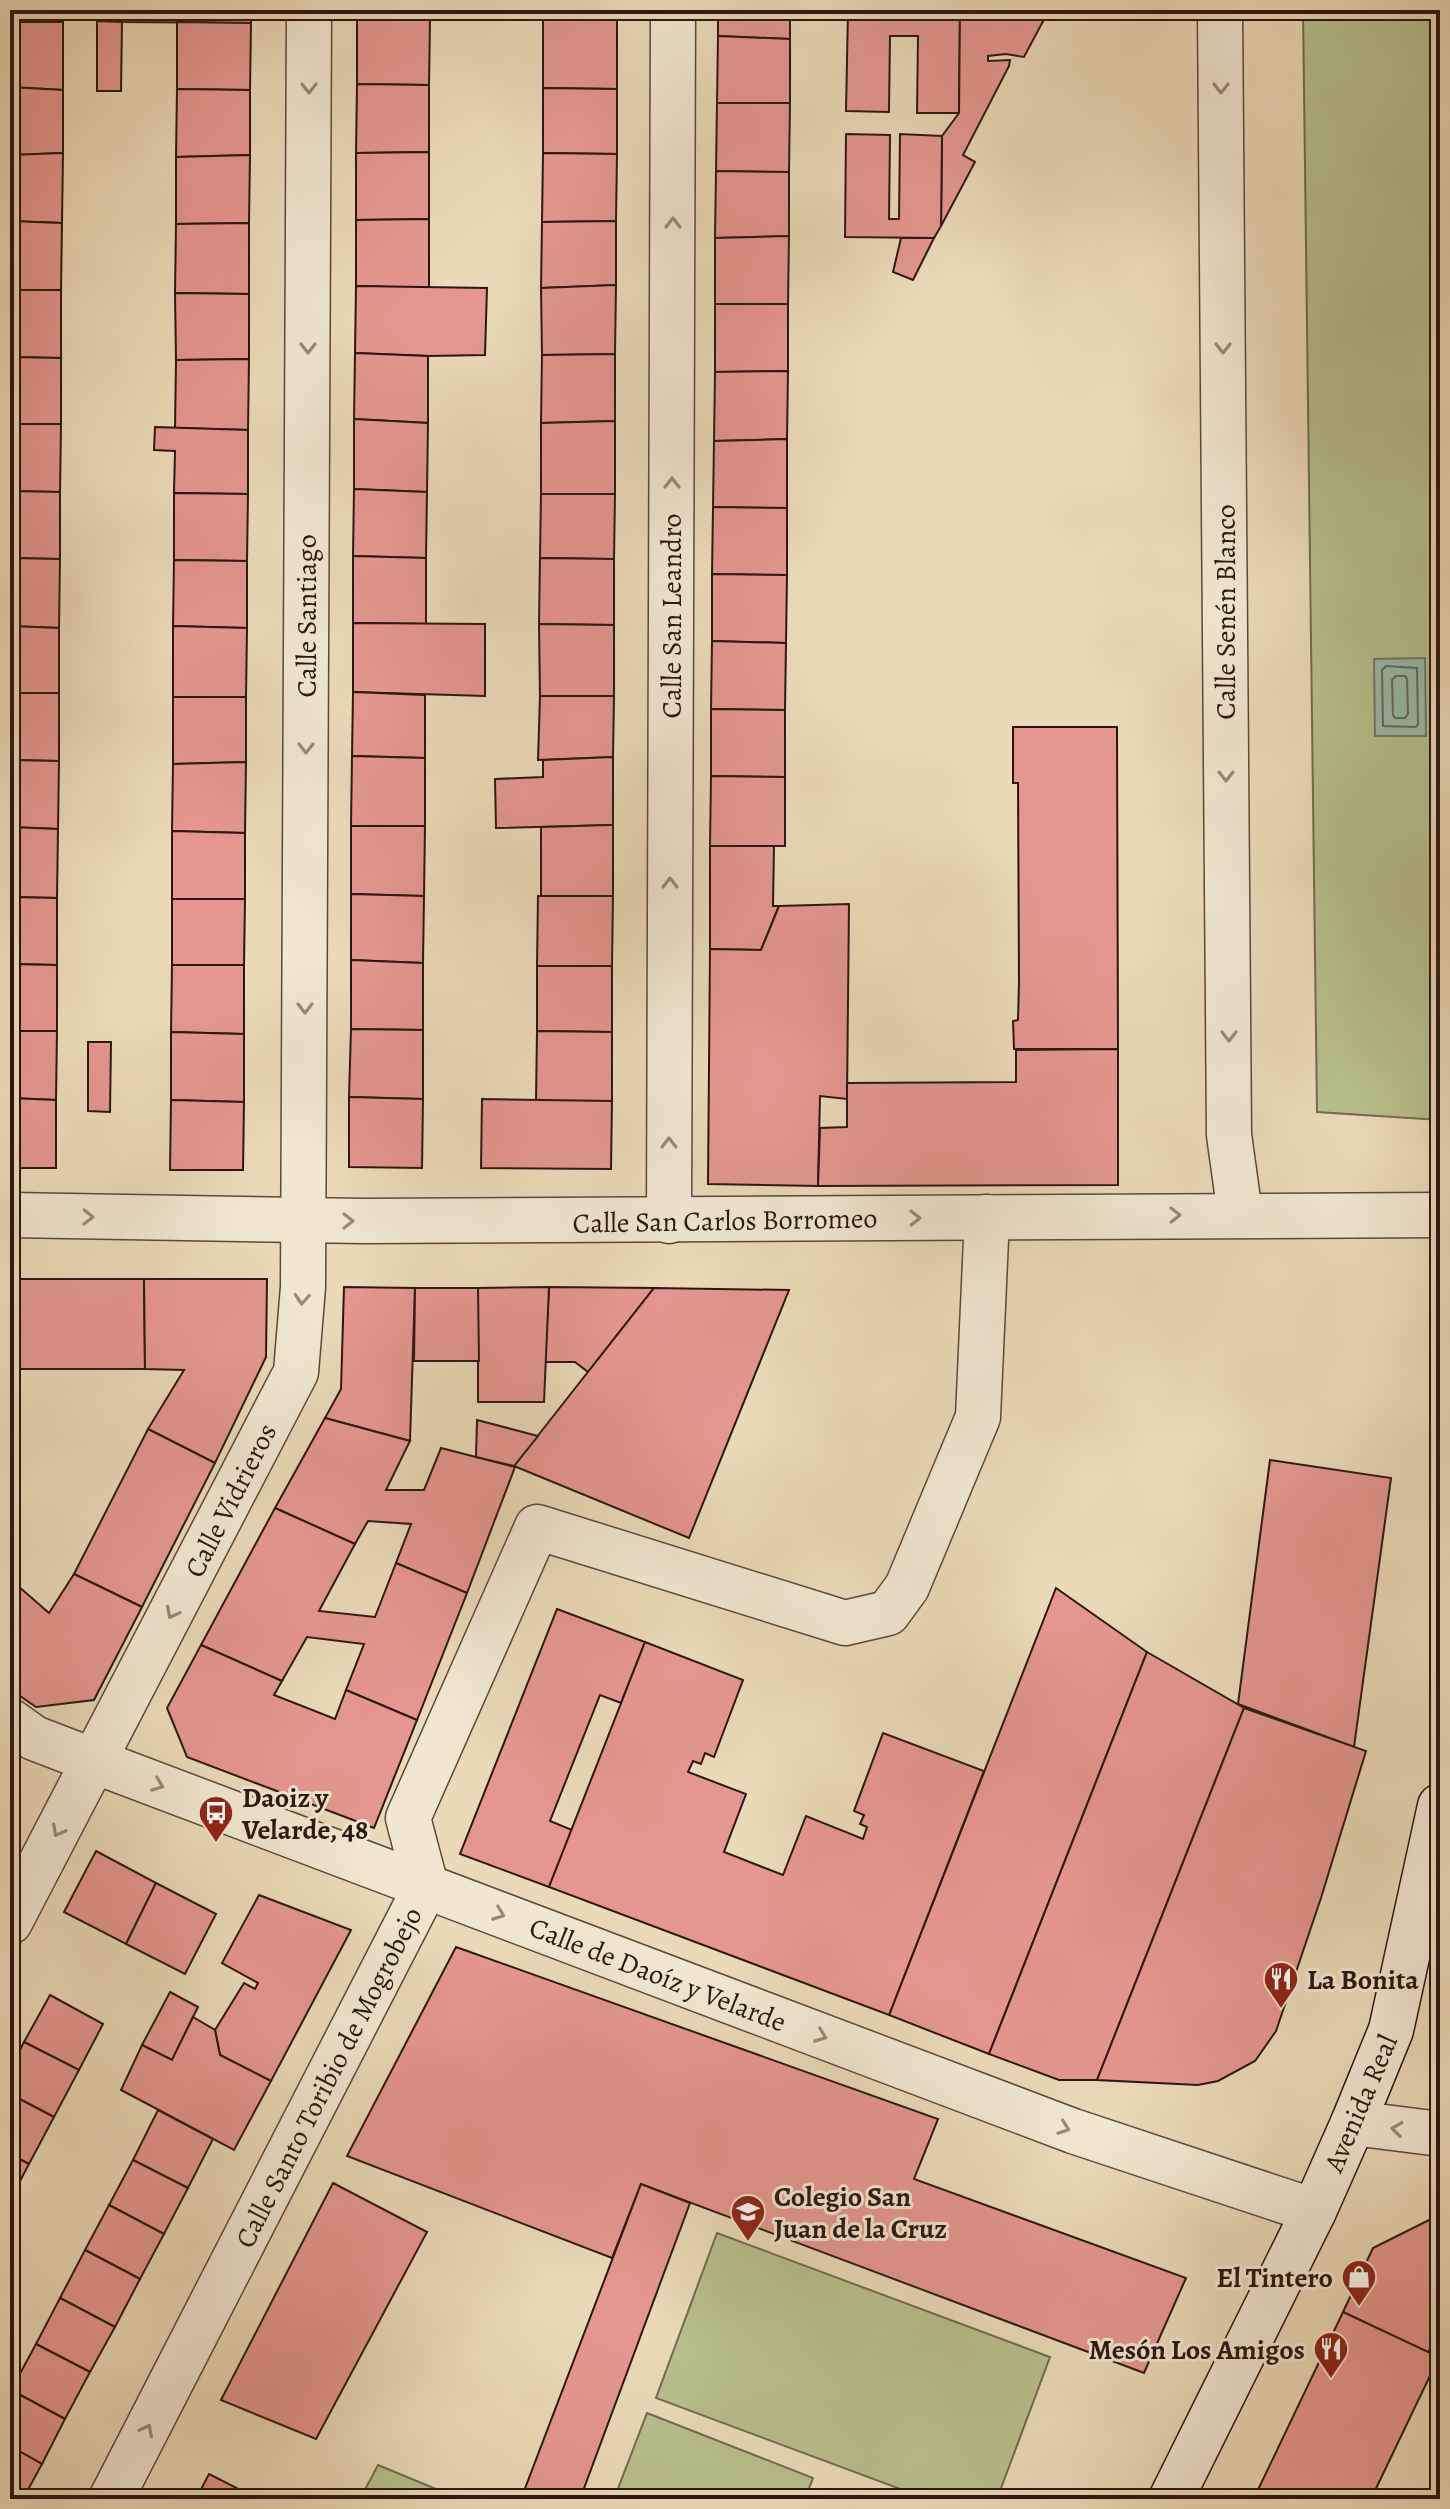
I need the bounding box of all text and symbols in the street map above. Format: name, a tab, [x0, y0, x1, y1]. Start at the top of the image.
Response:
one-way arrow	[300, 82, 318, 95]
one-way arrow	[1212, 82, 1230, 95]
one-way arrow	[664, 216, 682, 229]
one-way arrow	[299, 342, 317, 355]
one-way arrow	[1214, 342, 1232, 355]
one-way arrow	[663, 476, 681, 489]
street label: Calle Senén Blanco	[1207, 504, 1245, 720]
street label: Calle San Leandro	[653, 513, 691, 719]
street label: Calle Santiago	[288, 534, 326, 698]
one-way arrow	[297, 742, 315, 755]
one-way arrow	[1218, 770, 1235, 783]
one-way arrow	[661, 876, 679, 889]
one-way arrow	[296, 1002, 313, 1015]
one-way arrow	[1220, 1030, 1237, 1043]
one-way arrow	[660, 1136, 678, 1149]
street label: Calle San Carlos Borromeo	[572, 1199, 878, 1243]
one-way arrow	[1169, 1206, 1182, 1224]
one-way arrow	[82, 1208, 95, 1226]
one-way arrow	[909, 1209, 922, 1227]
one-way arrow	[342, 1212, 355, 1230]
one-way arrow	[294, 1293, 311, 1306]
street label: Calle Vidrieros	[176, 1417, 286, 1584]
one-way arrow	[166, 1604, 181, 1619]
one-way arrow	[150, 1775, 164, 1792]
place label: Daoiz y Velarde, 48	[241, 1779, 368, 1849]
bus stop icon: Daoiz y Velarde, 48	[197, 1794, 235, 1844]
one-way arrow	[52, 1822, 68, 1836]
street label: Calle Santo Toribio de Mogrobejo	[226, 1900, 432, 2254]
one-way arrow	[491, 1904, 505, 1921]
street label: Calle de Daoíz y Velarde	[524, 1908, 791, 2041]
restaurant icon: La Bonita	[1262, 1960, 1300, 2010]
place label: La Bonita	[1307, 1961, 1419, 1999]
one-way arrow	[813, 2026, 827, 2043]
street label: Avenida Real	[1315, 2029, 1407, 2179]
one-way arrow	[1056, 2118, 1070, 2135]
one-way arrow	[1390, 2120, 1403, 2137]
place label: Colegio San Juan de la Cruz	[774, 2178, 947, 2248]
school or university icon: Colegio San Juan de la Cruz	[729, 2193, 767, 2243]
shop icon: El Tintero	[1340, 2258, 1378, 2308]
place label: El Tintero	[1217, 2259, 1333, 2297]
restaurant icon: Mesón Los Amigos	[1312, 2330, 1350, 2380]
place label: Mesón Los Amigos	[1089, 2331, 1305, 2369]
one-way arrow	[137, 2423, 152, 2438]

